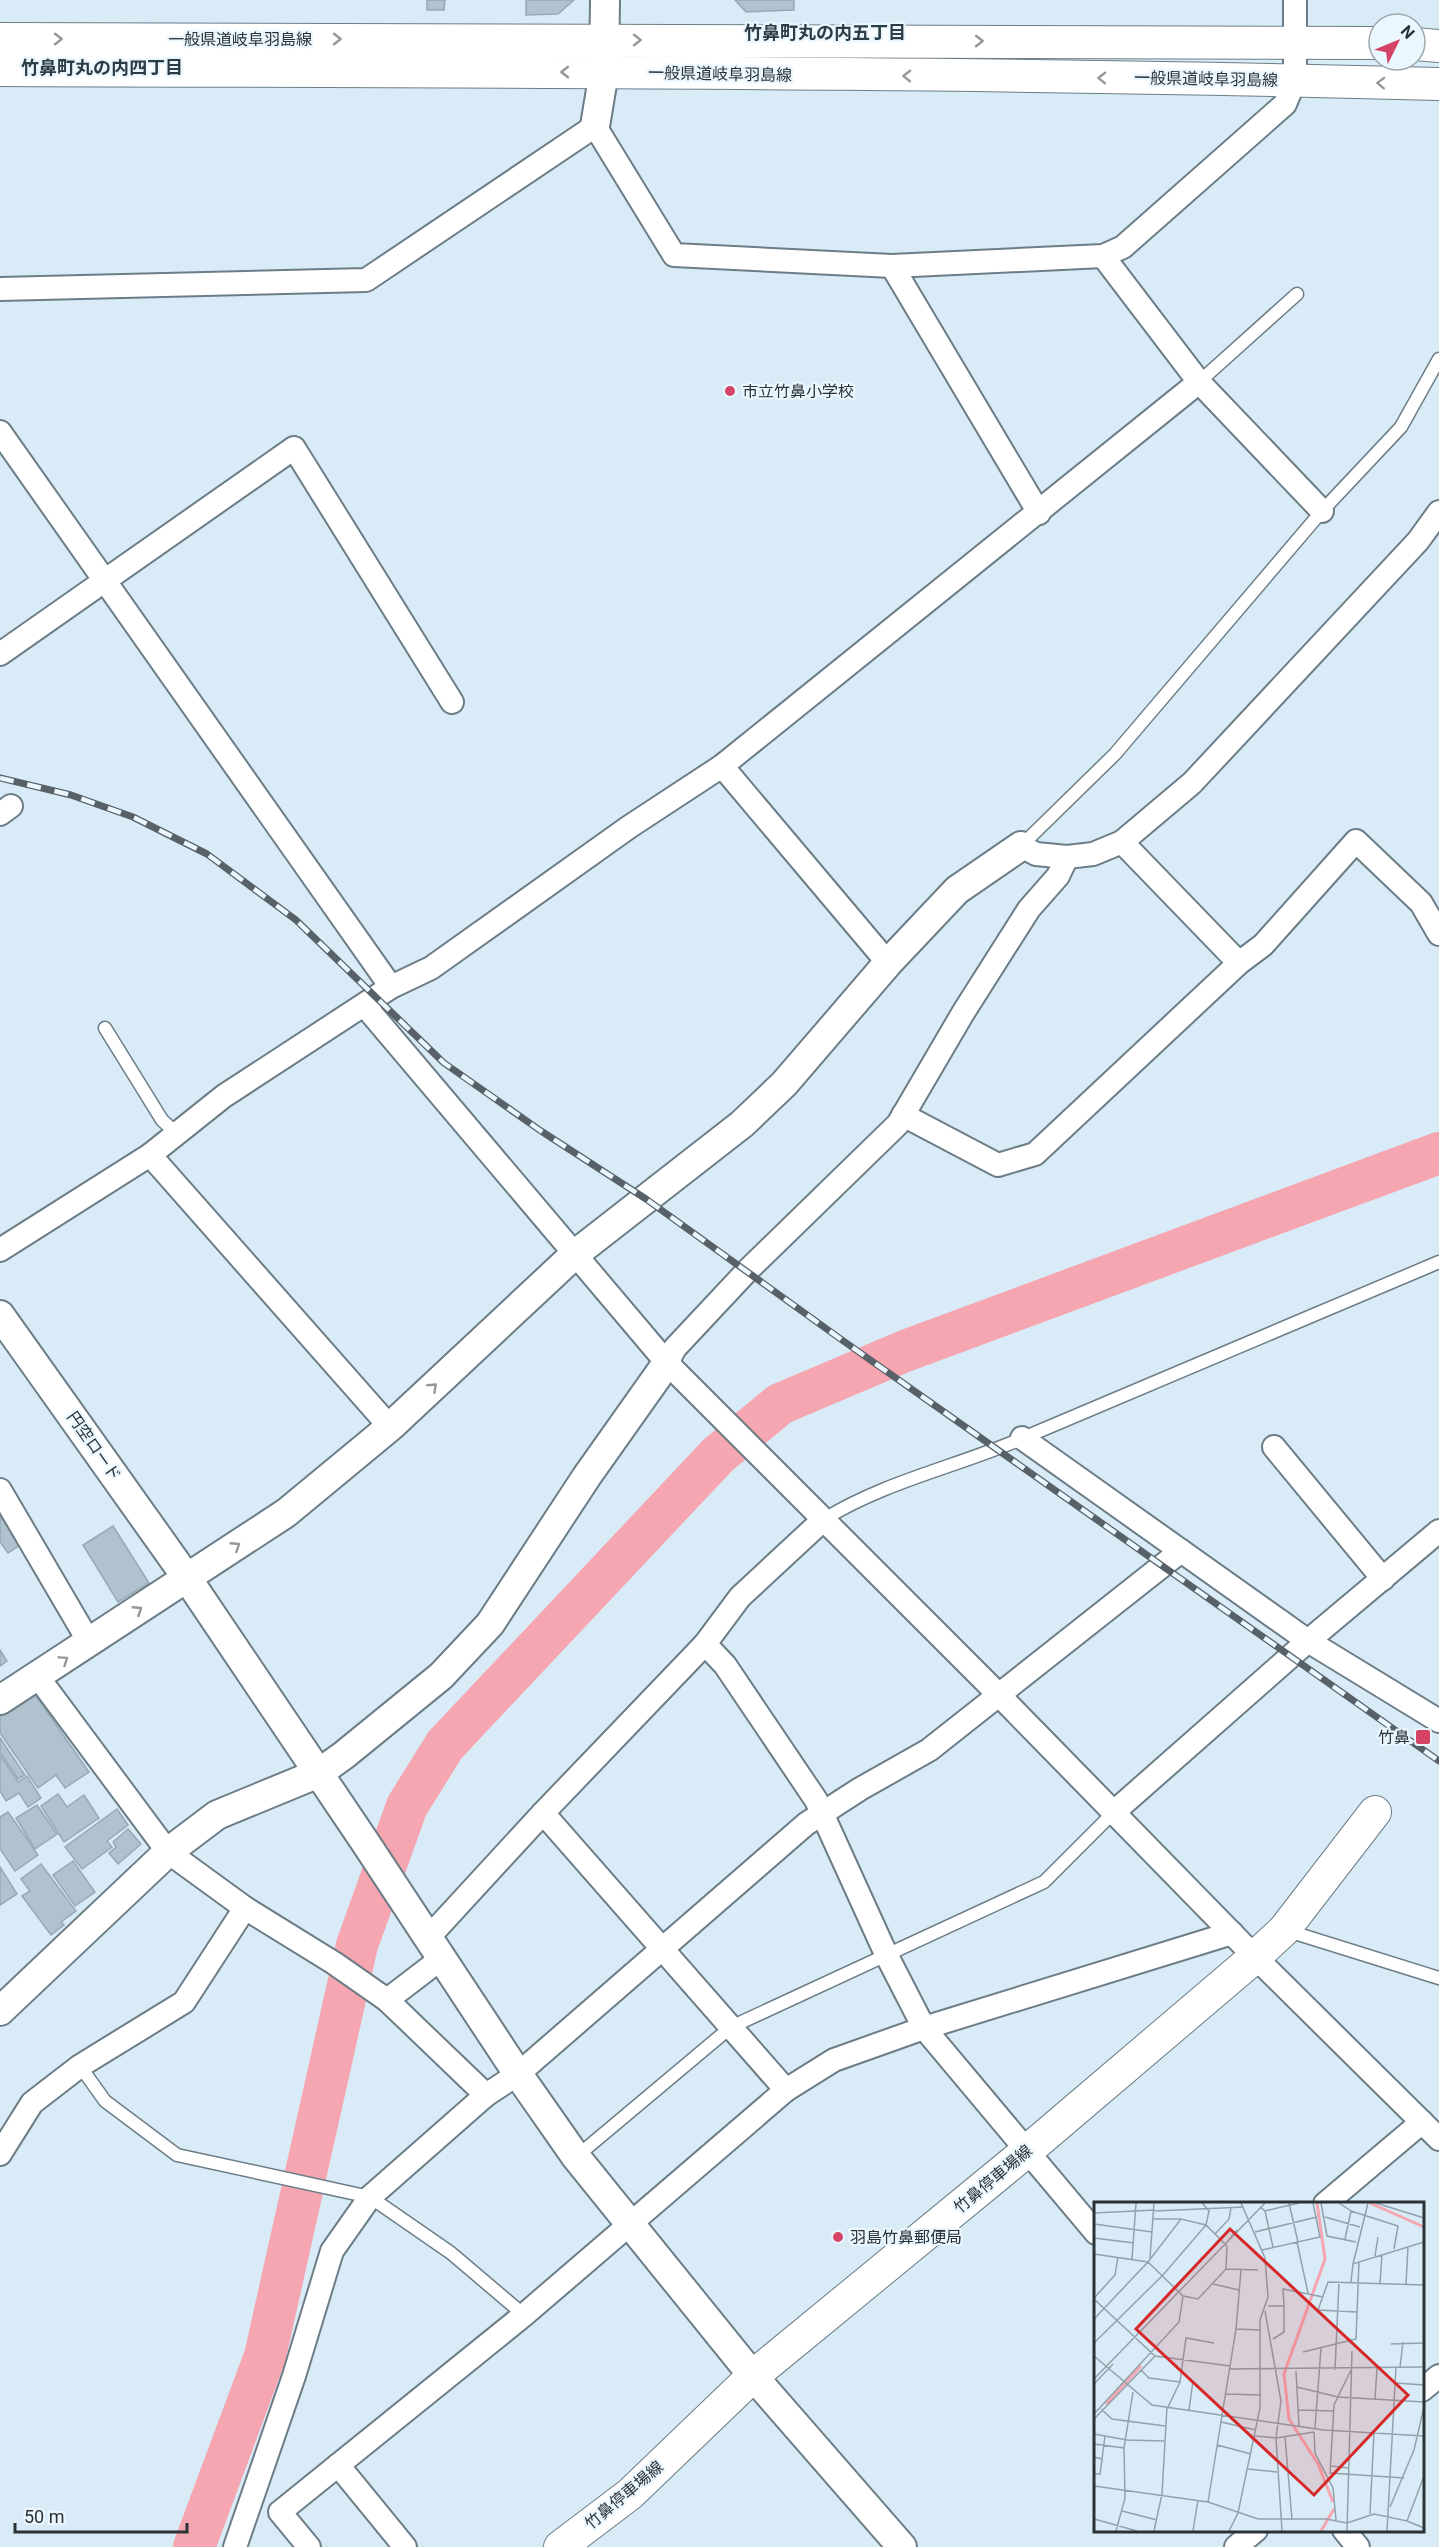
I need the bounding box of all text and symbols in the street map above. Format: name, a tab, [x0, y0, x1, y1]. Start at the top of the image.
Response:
north arrow	[1367, 12, 1427, 72]
district label: 竹鼻町丸の内五丁目	[744, 22, 906, 43]
text: N	[1397, 22, 1418, 43]
street label: 一般県道岐阜羽島線	[168, 30, 312, 49]
one-way arrow	[54, 33, 63, 45]
one-way arrow	[333, 33, 342, 46]
one-way arrow	[633, 34, 642, 46]
one-way arrow	[975, 35, 984, 47]
district label: 竹鼻町丸の内四丁目	[21, 57, 183, 78]
street label: 一般県道岐阜羽島線	[648, 63, 792, 85]
one-way arrow	[560, 66, 569, 78]
street label: 一般県道岐阜羽島線	[1134, 68, 1278, 90]
one-way arrow	[902, 70, 911, 82]
one-way arrow	[1097, 72, 1106, 84]
one-way arrow	[1376, 76, 1385, 89]
place label: 市立竹鼻小学校	[742, 382, 854, 401]
marker: 市立竹鼻小学校	[723, 384, 737, 398]
one-way arrow	[426, 1383, 437, 1394]
street label: 円空ロード	[63, 1408, 125, 1484]
one-way arrow	[230, 1542, 241, 1553]
one-way arrow	[131, 1606, 142, 1617]
one-way arrow	[57, 1656, 68, 1667]
place label: 竹鼻	[1378, 1728, 1410, 1747]
marker: 竹鼻	[1414, 1728, 1432, 1746]
street label: 竹鼻停車場線	[950, 2141, 1036, 2217]
inset map	[1094, 2202, 1424, 2532]
place label: 羽島竹鼻郵便局	[850, 2228, 962, 2247]
marker: 羽島竹鼻郵便局	[831, 2230, 845, 2244]
street label: 竹鼻停車場線	[581, 2457, 667, 2533]
scale bar	[15, 2496, 188, 2534]
text: 50 m	[24, 2506, 64, 2527]

